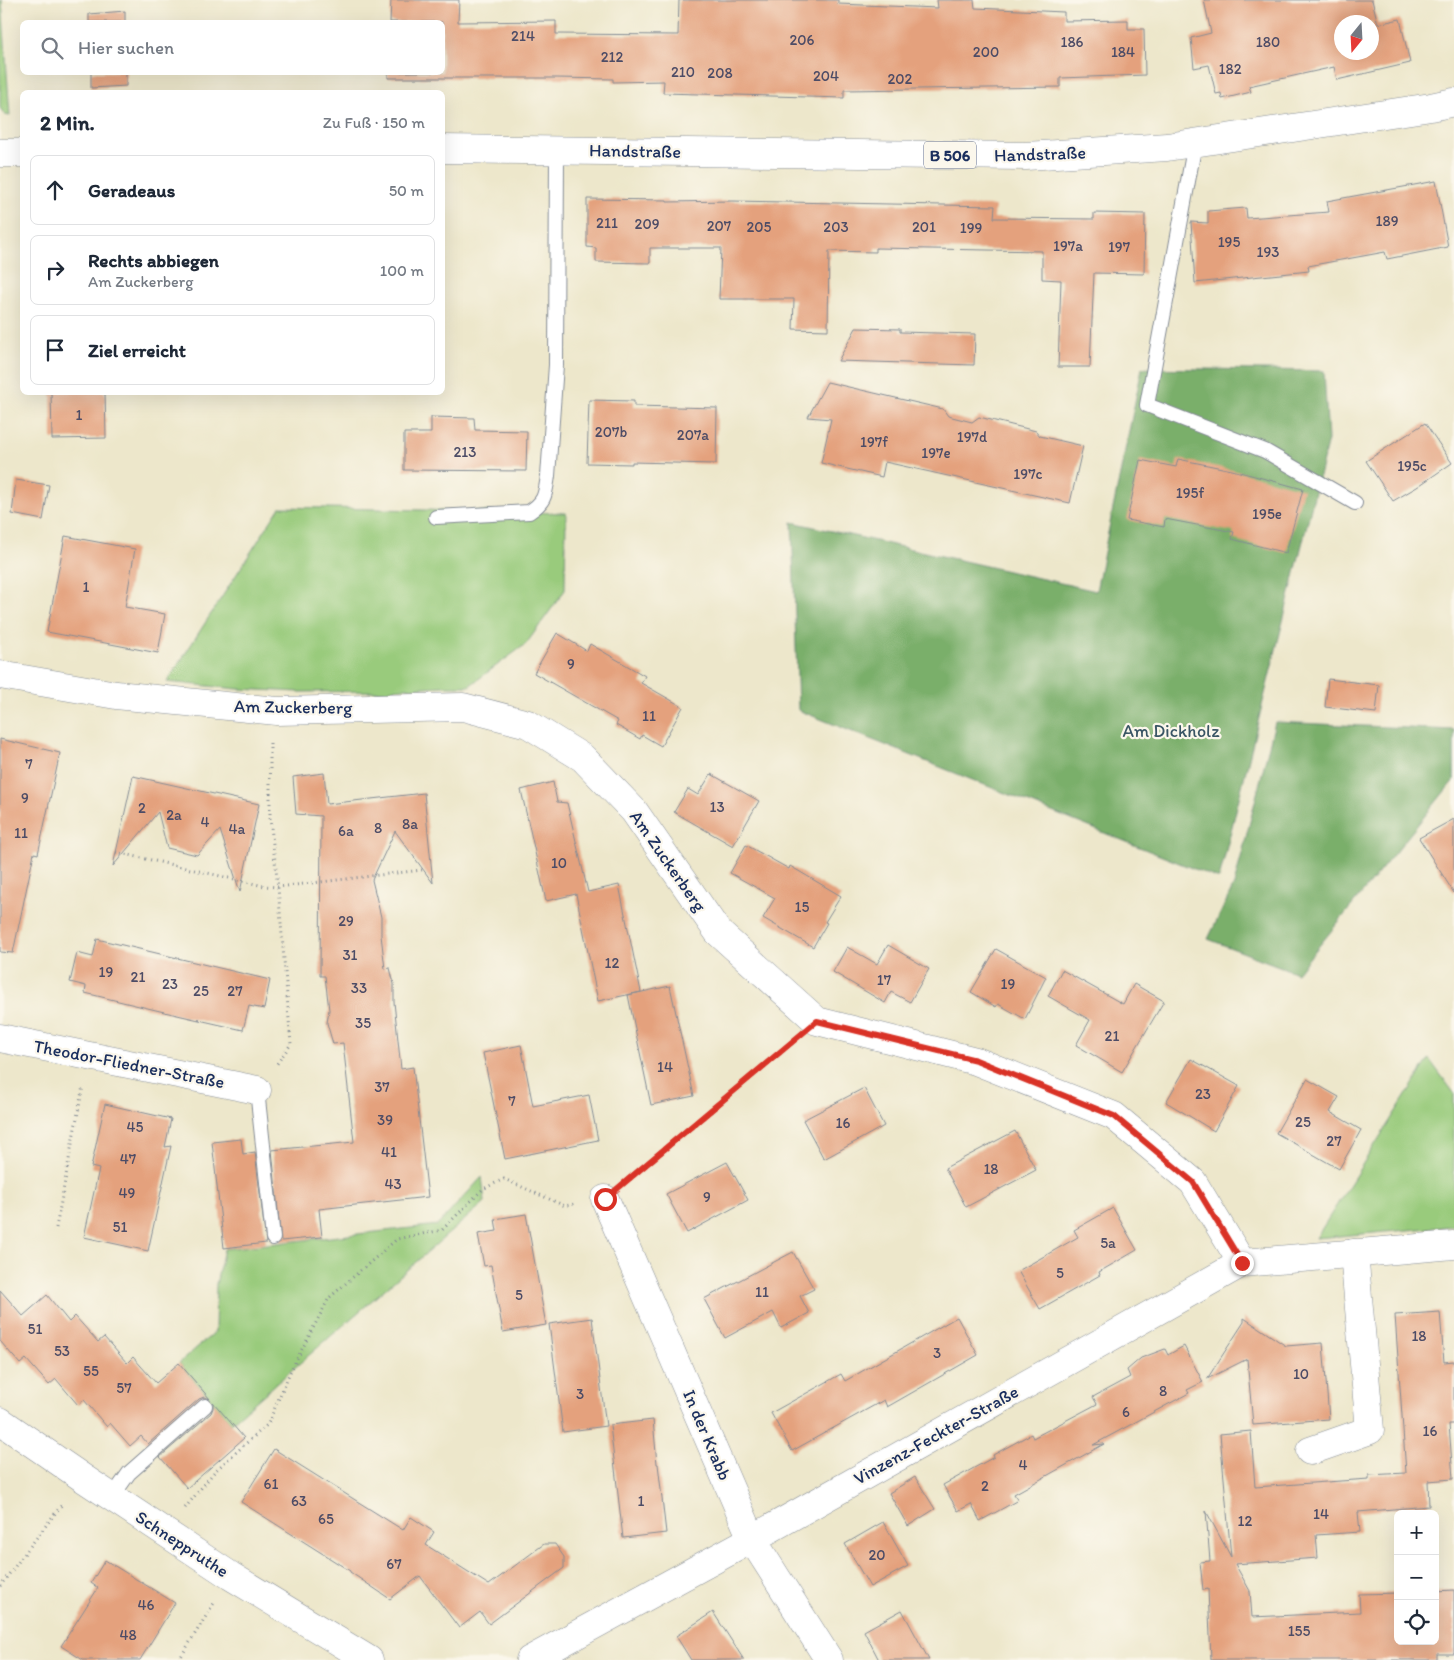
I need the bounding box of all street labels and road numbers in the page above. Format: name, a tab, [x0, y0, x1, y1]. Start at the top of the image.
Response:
street label: Handstraße	[589, 139, 681, 163]
street label: Handstraße	[994, 141, 1086, 167]
road number: B 506	[924, 142, 976, 168]
street label: Am Zuckerberg	[234, 695, 353, 719]
street label: Am Zuckerberg	[625, 806, 711, 916]
street label: Theodor-Fliedner-Straße	[32, 1035, 226, 1093]
street label: Vinzenz-Feckter-Straße	[850, 1380, 1022, 1490]
street label: In der Krabb	[678, 1386, 736, 1484]
street label: Schneppruthe	[131, 1506, 233, 1582]

